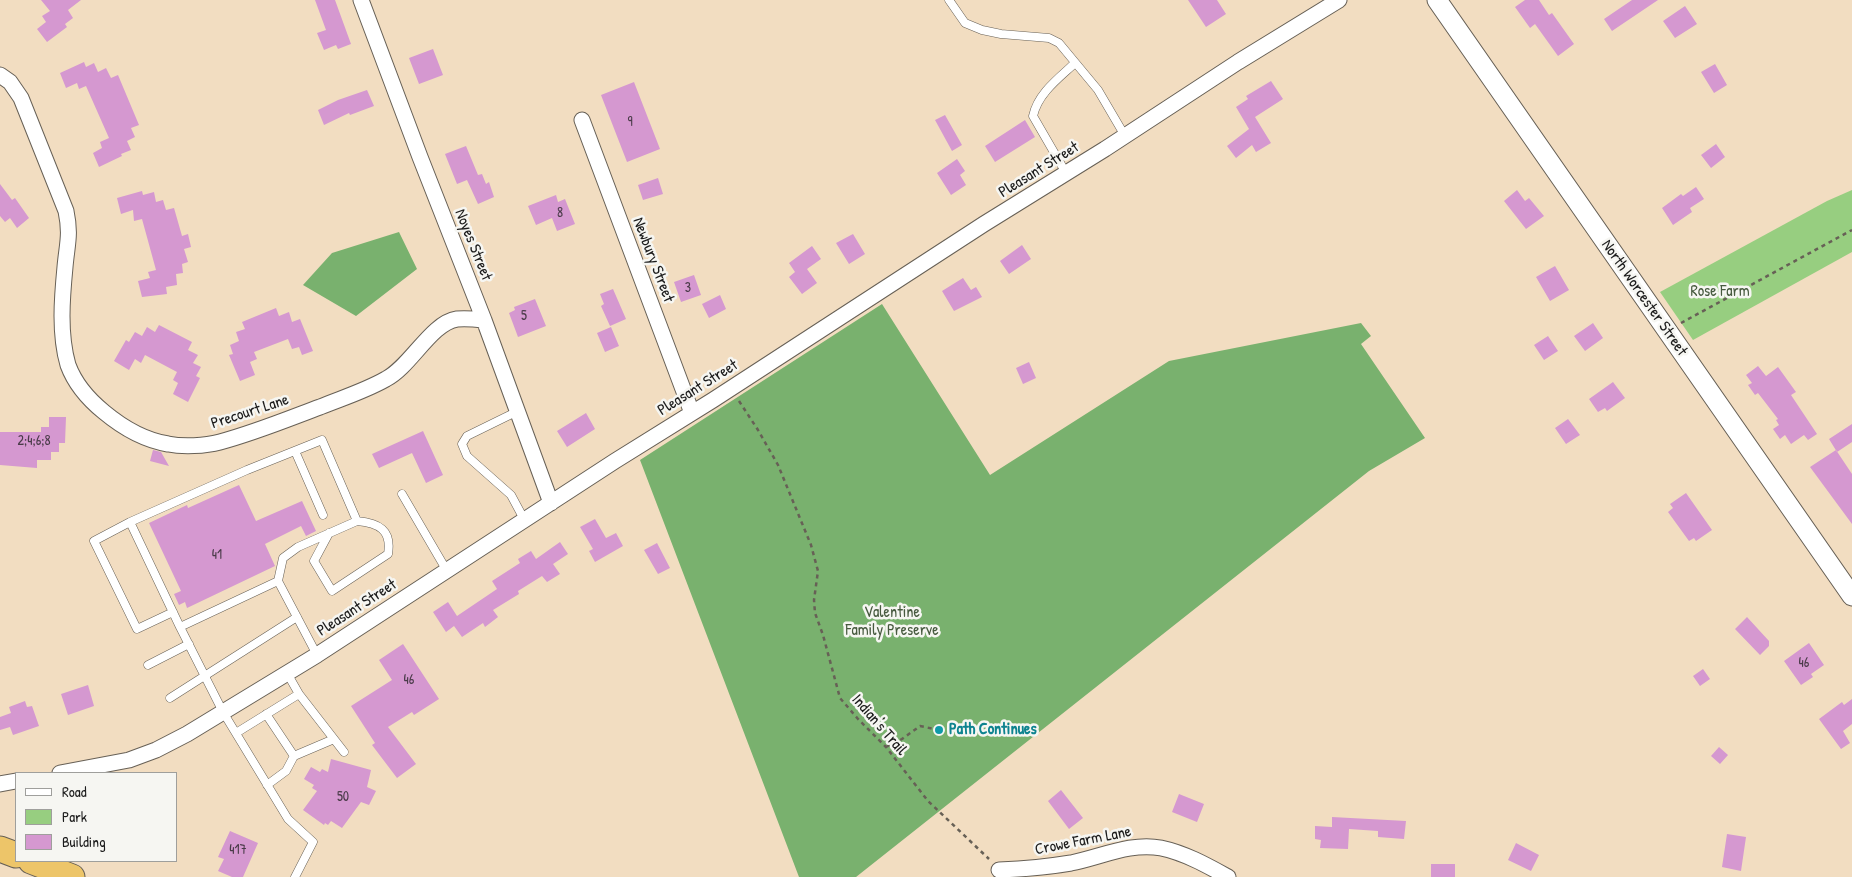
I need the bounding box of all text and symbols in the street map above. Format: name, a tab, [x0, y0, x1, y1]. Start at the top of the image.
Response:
house number: 9	[627, 114, 633, 130]
street label: Pleasant Street	[995, 138, 1083, 202]
house number: 8	[557, 205, 563, 221]
street label: Noyes Street	[450, 207, 496, 283]
street label: Newbury Street	[628, 215, 678, 305]
street label: North Worcester Street	[1597, 236, 1691, 360]
house number: 3	[685, 280, 691, 296]
park label: Rose Farm	[1690, 282, 1750, 302]
house number: 5	[521, 308, 527, 324]
street label: Pleasant Street	[654, 356, 742, 420]
street label: Precourt Lane	[209, 390, 291, 434]
house number: 2;4;6;8	[17, 433, 51, 449]
house number: 41	[212, 547, 222, 563]
street label: Pleasant Street	[314, 575, 400, 641]
park label: Valentine Family Preserve	[845, 603, 939, 641]
house number: 46	[1799, 655, 1809, 671]
house number: 46	[404, 672, 414, 688]
street label: Indian's Trail	[847, 691, 911, 759]
place label: Path Continues	[949, 720, 1037, 740]
marker: Path Continues	[933, 724, 945, 736]
legend	[15, 772, 178, 862]
text: Road	[62, 781, 87, 802]
house number: 50	[337, 789, 349, 805]
text: Park	[62, 806, 87, 827]
street label: Crowe Farm Lane	[1033, 822, 1133, 860]
text: Building	[62, 831, 106, 852]
house number: 417	[229, 842, 247, 858]

